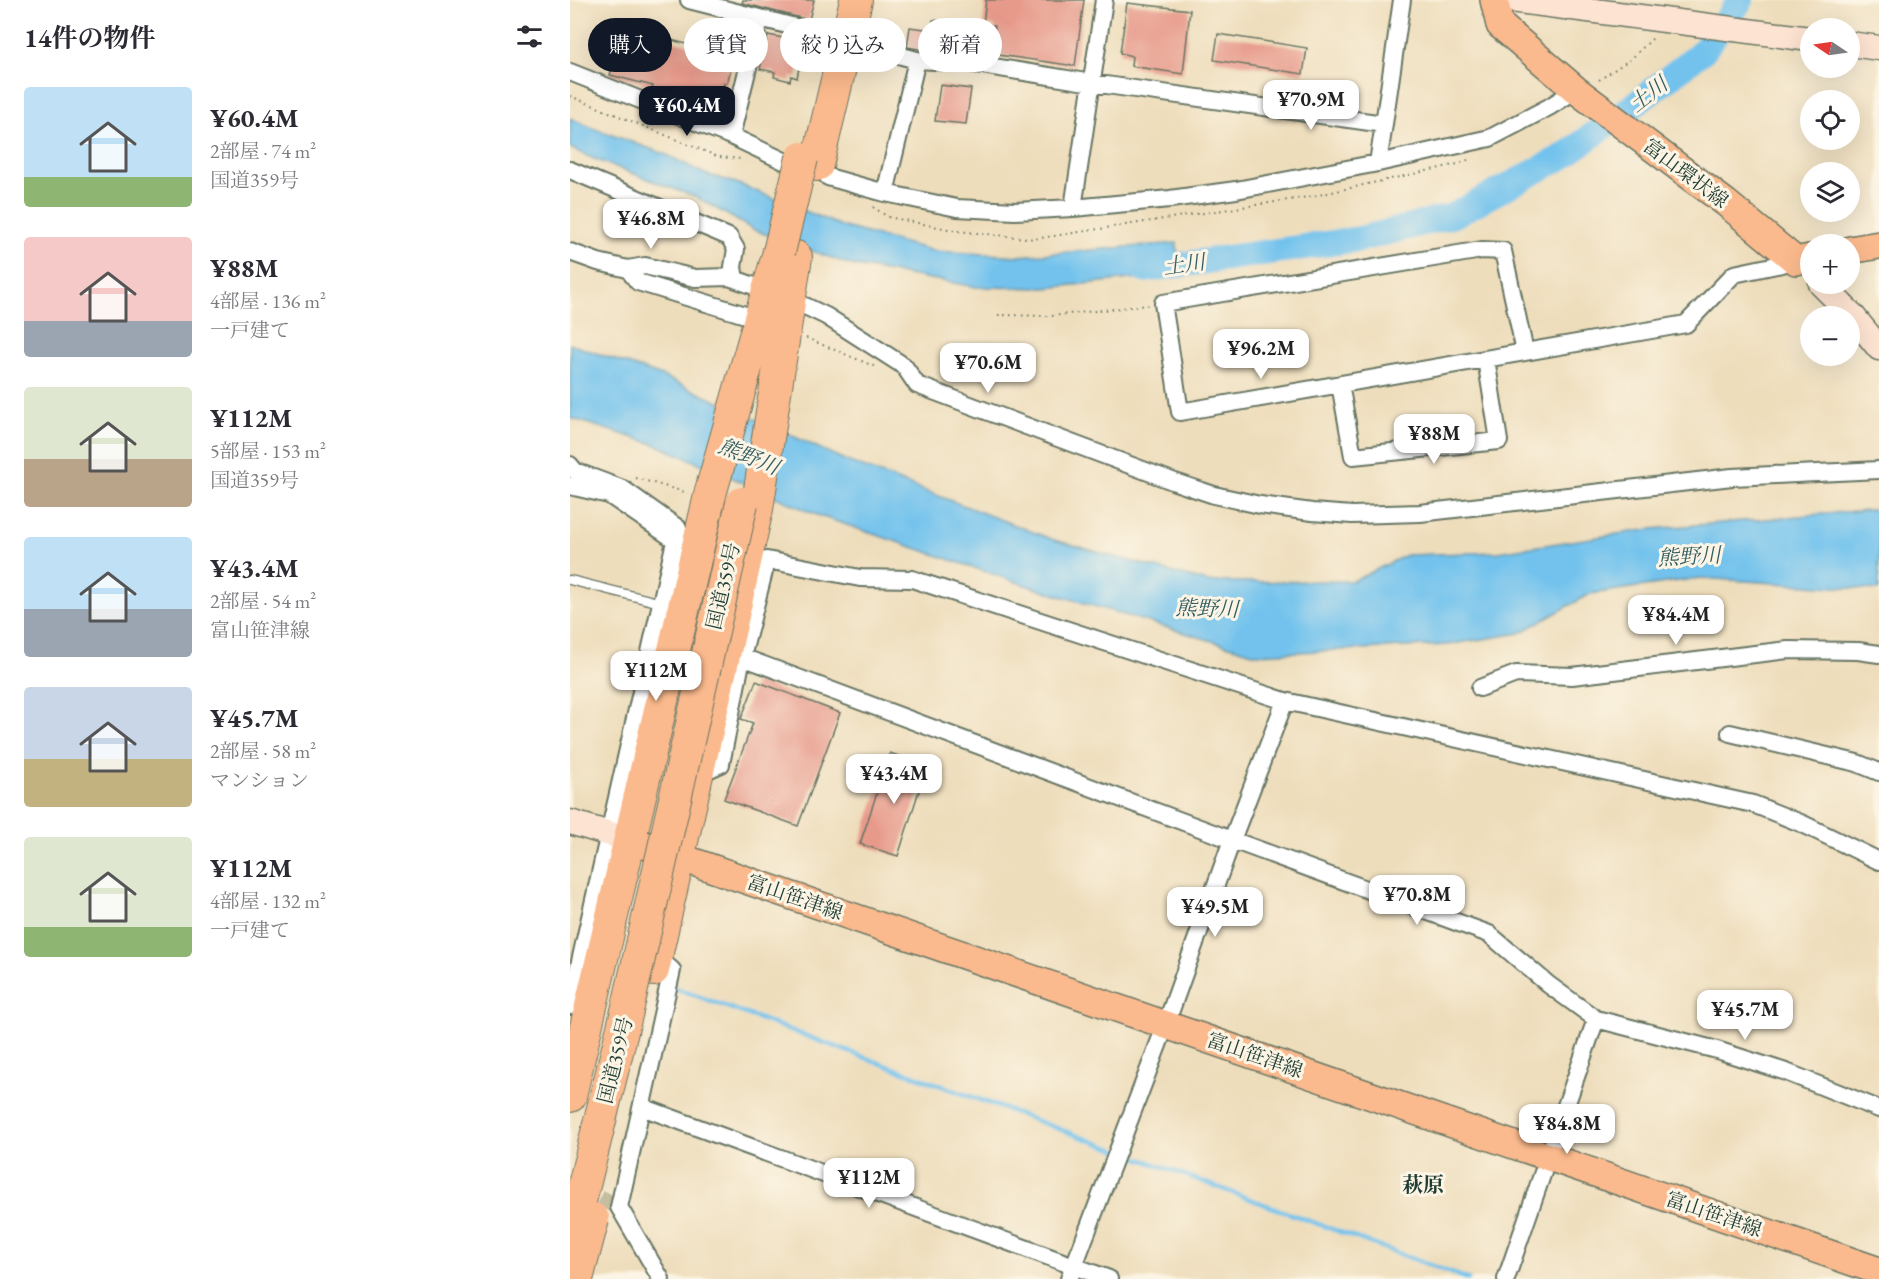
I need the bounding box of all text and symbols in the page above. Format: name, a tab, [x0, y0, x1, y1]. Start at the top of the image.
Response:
chip: 購入	[588, 18, 672, 72]
chip: 賃貸	[684, 18, 768, 72]
chip: 絞り込み	[780, 18, 906, 72]
chip: 新着	[918, 18, 1002, 72]
north arrow	[1800, 18, 1860, 78]
map controls	[1800, 18, 1860, 366]
icon: filters	[513, 20, 546, 53]
text: 14件の物件	[24, 21, 156, 55]
water label: 土川	[1623, 69, 1674, 118]
pin: ¥70.9M	[1262, 80, 1360, 131]
pin: ¥60.4M	[638, 86, 736, 137]
text: ¥70.9M	[1277, 86, 1345, 112]
button: locate	[1800, 90, 1860, 150]
text: ¥60.4M	[653, 92, 721, 118]
text: ¥60.4M	[210, 101, 299, 135]
icon: home	[72, 111, 144, 183]
street label: 富山環状線	[1638, 133, 1734, 213]
text: 2部屋 · 74 m²	[210, 138, 316, 164]
button: layers	[1800, 162, 1860, 222]
text: 国道359号	[210, 167, 299, 193]
pin: ¥46.8M	[602, 199, 700, 250]
text: ¥46.8M	[617, 205, 685, 231]
button: +	[1800, 234, 1860, 294]
water label: 土川	[1161, 247, 1209, 280]
text: ¥88M	[210, 251, 278, 285]
icon: home	[72, 261, 144, 333]
text: 4部屋 · 136 m²	[210, 288, 326, 314]
button: −	[1800, 306, 1860, 366]
text: 一戸建て	[210, 317, 290, 343]
pin: ¥96.2M	[1212, 329, 1310, 380]
text: ¥96.2M	[1227, 335, 1295, 361]
pin: ¥70.6M	[939, 343, 1037, 394]
text: ¥70.6M	[954, 349, 1022, 375]
text: ¥112M	[210, 401, 292, 435]
icon: home	[72, 411, 144, 483]
pin: ¥88M	[1398, 414, 1470, 465]
text: ¥88M	[1408, 420, 1460, 446]
water label: 熊野川	[715, 432, 785, 481]
text: 5部屋 · 153 m²	[210, 438, 326, 464]
text: 国道359号	[210, 467, 299, 493]
street label: 国道359号	[700, 540, 746, 632]
water label: 熊野川	[1657, 541, 1723, 571]
text: ¥43.4M	[210, 551, 299, 585]
icon: home	[72, 561, 144, 633]
text: 2部屋 · 54 m²	[210, 588, 316, 614]
water label: 熊野川	[1175, 593, 1241, 623]
pin: ¥84.4M	[1627, 595, 1725, 646]
text: ¥84.4M	[1642, 601, 1710, 627]
text: 富山笹津線	[210, 617, 310, 643]
pin: ¥112M	[614, 651, 698, 702]
text: ¥112M	[624, 657, 688, 683]
text: ¥45.7M	[210, 701, 299, 735]
icon: home	[72, 711, 144, 783]
text: 2部屋 · 58 m²	[210, 738, 316, 764]
pin: ¥43.4M	[845, 754, 943, 805]
text: ¥43.4M	[860, 760, 928, 786]
text: マンション	[210, 767, 309, 793]
text: ¥112M	[210, 851, 292, 885]
icon: home	[72, 861, 144, 933]
street label: 富山笹津線	[743, 868, 847, 926]
pin: ¥70.8M	[1368, 875, 1466, 926]
text: ¥70.8M	[1383, 881, 1451, 907]
pin: ¥49.5M	[1166, 887, 1264, 938]
text: 4部屋 · 132 m²	[210, 888, 326, 914]
text: ¥49.5M	[1181, 893, 1249, 919]
text: 一戸建て	[210, 917, 290, 943]
pin: ¥45.7M	[1696, 990, 1794, 1041]
text: ¥45.7M	[1711, 996, 1779, 1022]
street label: 国道359号	[592, 1014, 638, 1106]
street label: 富山笹津線	[1203, 1026, 1307, 1084]
pin: ¥84.8M	[1518, 1104, 1616, 1155]
text: ¥84.8M	[1533, 1110, 1601, 1136]
pin: ¥112M	[827, 1158, 911, 1209]
text: ¥112M	[837, 1164, 901, 1190]
district label: 萩原	[1402, 1171, 1444, 1198]
street label: 富山笹津線	[1662, 1185, 1766, 1243]

